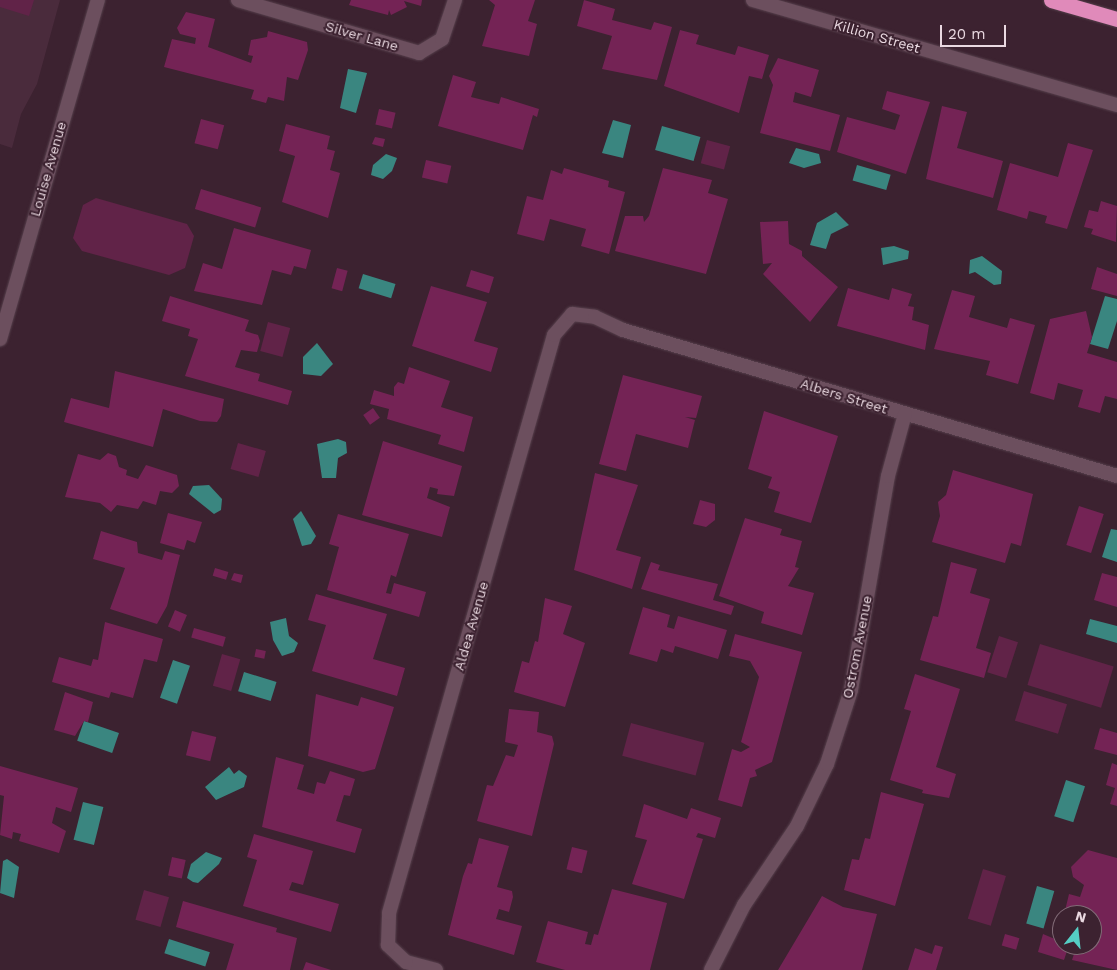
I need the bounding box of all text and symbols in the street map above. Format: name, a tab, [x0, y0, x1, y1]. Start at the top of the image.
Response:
scale bar	[942, 15, 1008, 47]
street label: Killion Street	[832, 16, 922, 56]
street label: Silver Lane	[323, 18, 401, 54]
text: 20 m	[948, 25, 986, 43]
street label: Louise Avenue	[26, 119, 70, 219]
street label: Albers Street	[798, 375, 890, 417]
street label: Aldea Avenue	[450, 579, 492, 673]
street label: Ostrom Avenue	[839, 594, 875, 700]
north arrow	[1052, 905, 1102, 955]
text: N	[1074, 907, 1088, 926]

